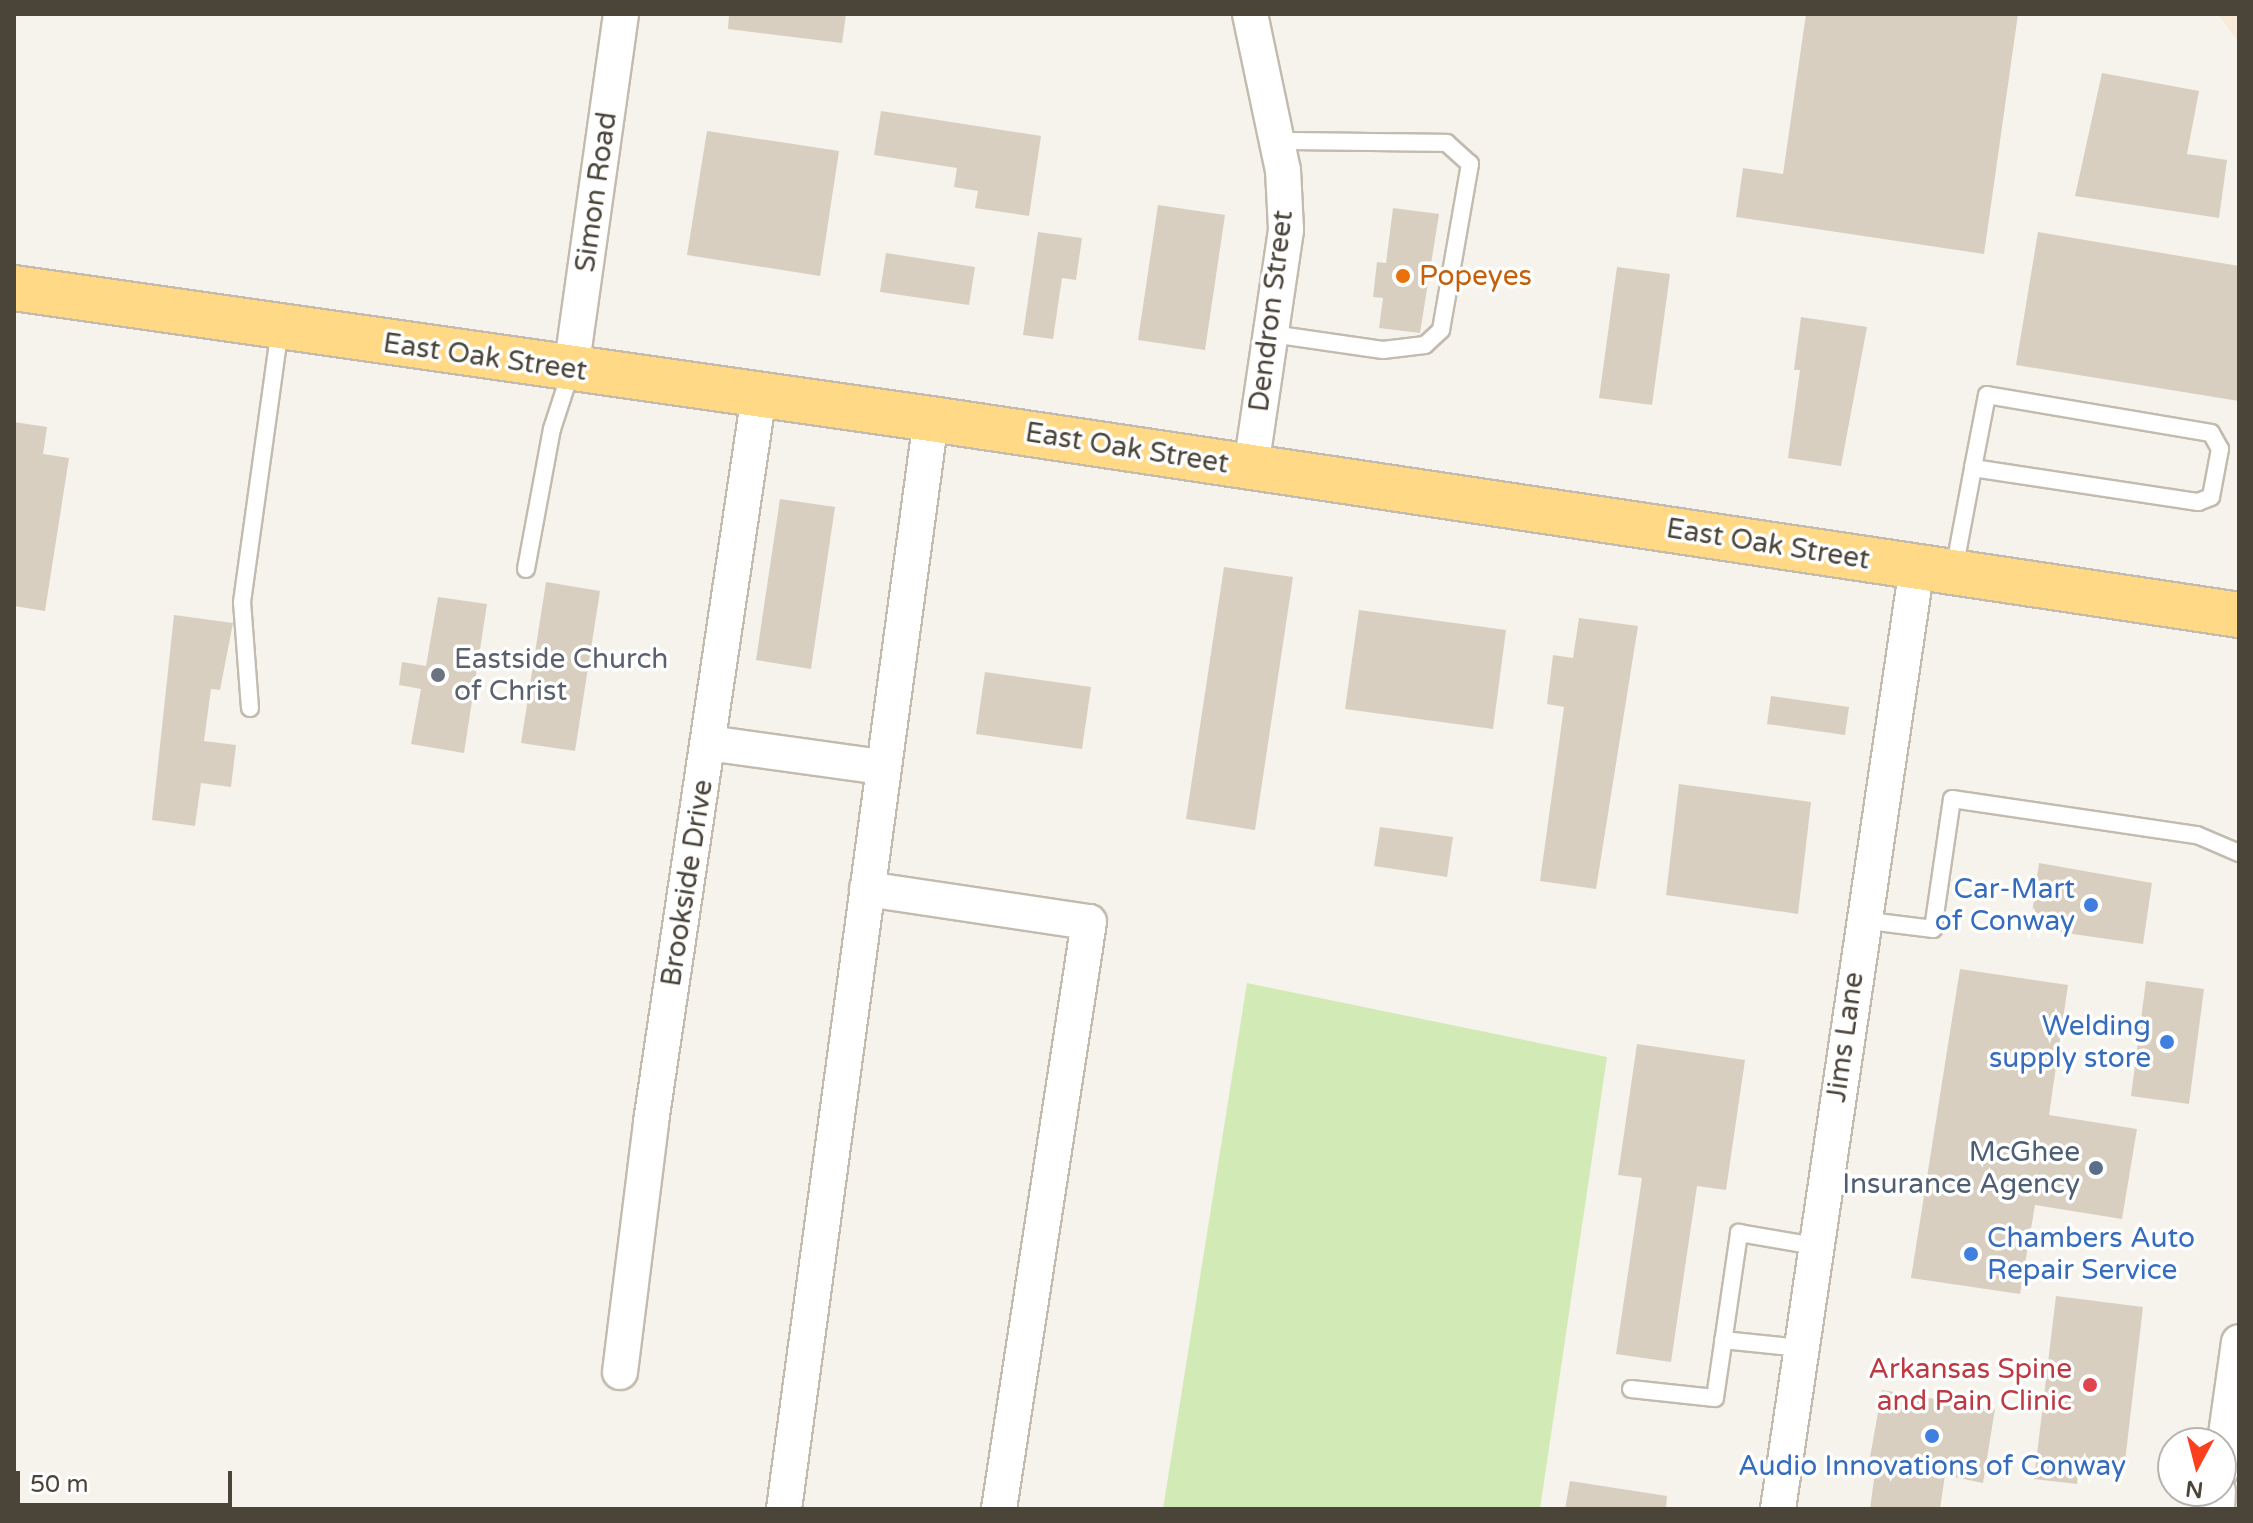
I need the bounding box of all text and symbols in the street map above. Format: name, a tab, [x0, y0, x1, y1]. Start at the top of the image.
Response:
street label: Simon Road	[568, 110, 624, 274]
street label: Dendron Street	[1242, 208, 1300, 414]
place label: Popeyes	[1419, 259, 1532, 293]
marker: Popeyes	[1394, 267, 1412, 285]
street label: East Oak Street	[381, 326, 589, 388]
street label: East Oak Street	[1023, 415, 1231, 481]
street label: East Oak Street	[1664, 511, 1872, 577]
place label: Eastside Church of Christ	[454, 642, 668, 708]
marker: Eastside Church of Christ	[429, 666, 447, 684]
street label: Brookside Drive	[654, 777, 720, 989]
place label: Car-Mart of Conway	[1935, 872, 2075, 938]
marker: Car-Mart of Conway	[2082, 896, 2100, 914]
street label: Jims Lane	[1819, 970, 1871, 1104]
place label: Welding supply store	[1989, 1009, 2151, 1075]
marker: Welding supply store	[2158, 1033, 2176, 1051]
place label: McGhee Insurance Agency	[1842, 1135, 2080, 1201]
marker: McGhee Insurance Agency	[2087, 1159, 2105, 1177]
place label: Chambers Auto Repair Service	[1987, 1221, 2195, 1287]
marker: Chambers Auto Repair Service	[1962, 1245, 1980, 1263]
place label: Arkansas Spine and Pain Clinic	[1868, 1352, 2072, 1418]
marker: Arkansas Spine and Pain Clinic	[2079, 1374, 2101, 1396]
marker: Audio Innovations of Conway	[1923, 1427, 1941, 1445]
north arrow	[2157, 1427, 2237, 1507]
place label: Audio Innovations of Conway	[1738, 1449, 2126, 1483]
scale bar	[20, 1455, 236, 1505]
text: 50 m	[30, 1470, 88, 1499]
text: N	[2184, 1475, 2205, 1503]

